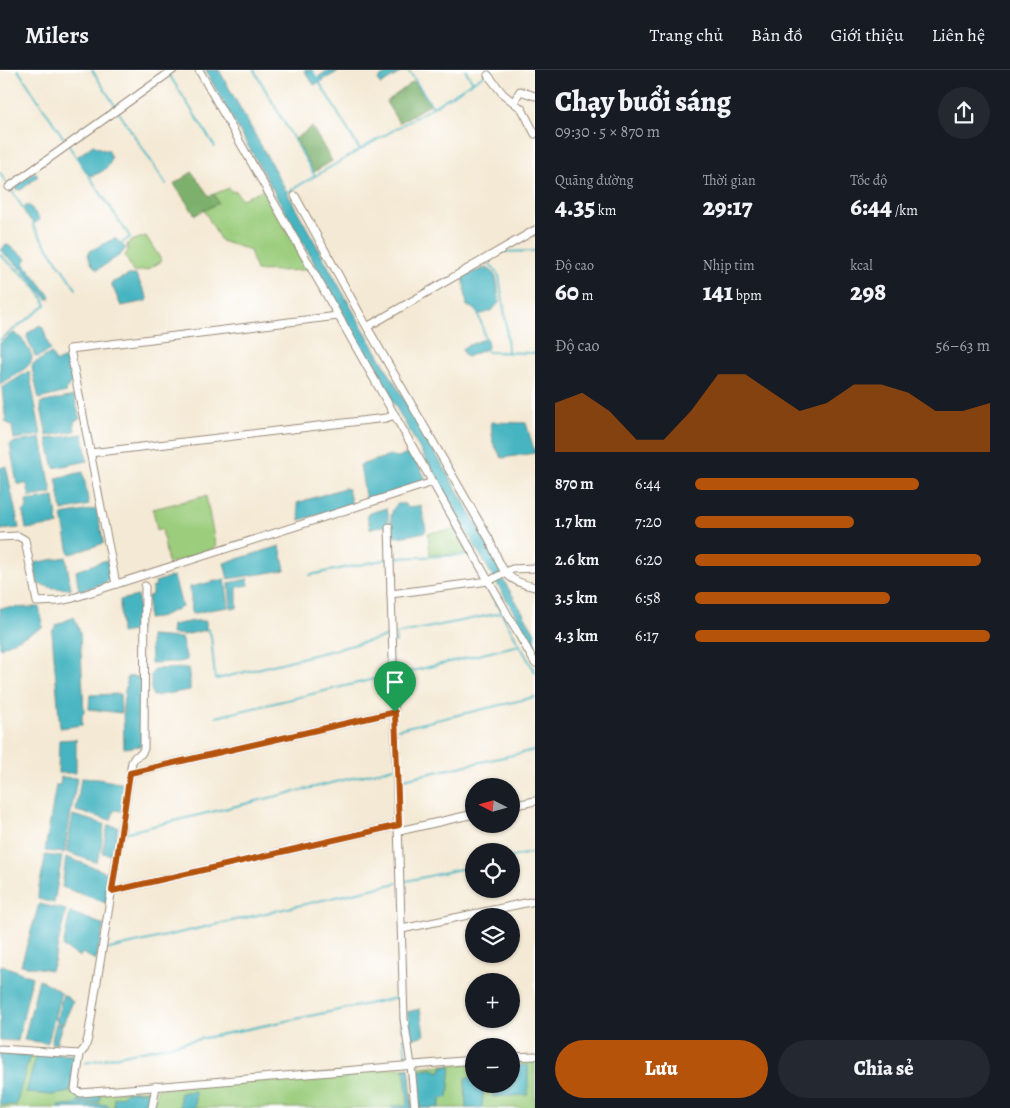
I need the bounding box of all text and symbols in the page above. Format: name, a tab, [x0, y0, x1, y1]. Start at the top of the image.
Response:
text: Milers	[25, 19, 89, 51]
text: Trang chủ	[649, 23, 723, 47]
text: Bản đồ	[751, 23, 803, 47]
text: Giới thiệu	[831, 23, 904, 47]
text: Liên hệ	[932, 23, 985, 47]
text: Chạy buổi sáng	[555, 83, 731, 121]
button: share	[938, 87, 990, 139]
text: 09:30 · 5 × 870 m	[555, 121, 660, 143]
text: Quãng đường	[555, 171, 633, 190]
text: Thời gian	[703, 171, 756, 190]
text: Tốc độ	[850, 171, 887, 190]
text: 4.35	[555, 190, 595, 224]
text: 29:17	[703, 190, 752, 224]
text: 6:44	[850, 190, 892, 224]
text: km	[595, 201, 616, 220]
text: /km	[892, 201, 918, 220]
text: Độ cao	[555, 256, 594, 275]
text: Nhịp tim	[703, 256, 755, 275]
text: kcal	[850, 256, 873, 275]
text: 60	[555, 275, 579, 309]
text: 141	[703, 275, 733, 309]
text: 298	[850, 275, 886, 309]
text: m	[579, 286, 593, 305]
text: bpm	[733, 286, 762, 305]
text: Độ cao	[555, 335, 600, 357]
text: 56–63 m	[935, 335, 990, 357]
text: 870 m	[555, 473, 594, 495]
text: 6:44	[635, 473, 661, 495]
text: 1.7 km	[555, 511, 596, 533]
text: 7:20	[635, 511, 662, 533]
text: 2.6 km	[555, 549, 599, 571]
text: 6:20	[635, 549, 662, 571]
text: 3.5 km	[555, 587, 598, 609]
text: 6:58	[635, 587, 661, 609]
text: 4.3 km	[555, 625, 598, 647]
text: 6:17	[635, 625, 658, 647]
pin	[374, 661, 416, 712]
icon: arrive	[381, 668, 409, 696]
north arrow	[465, 778, 520, 832]
map controls	[465, 778, 520, 1093]
button: locate	[465, 843, 520, 898]
button: layers	[465, 908, 520, 963]
button: +	[465, 973, 520, 1028]
button: −	[465, 1038, 520, 1093]
button: Lưu	[555, 1040, 768, 1098]
button: Chia sẻ	[778, 1040, 990, 1098]

